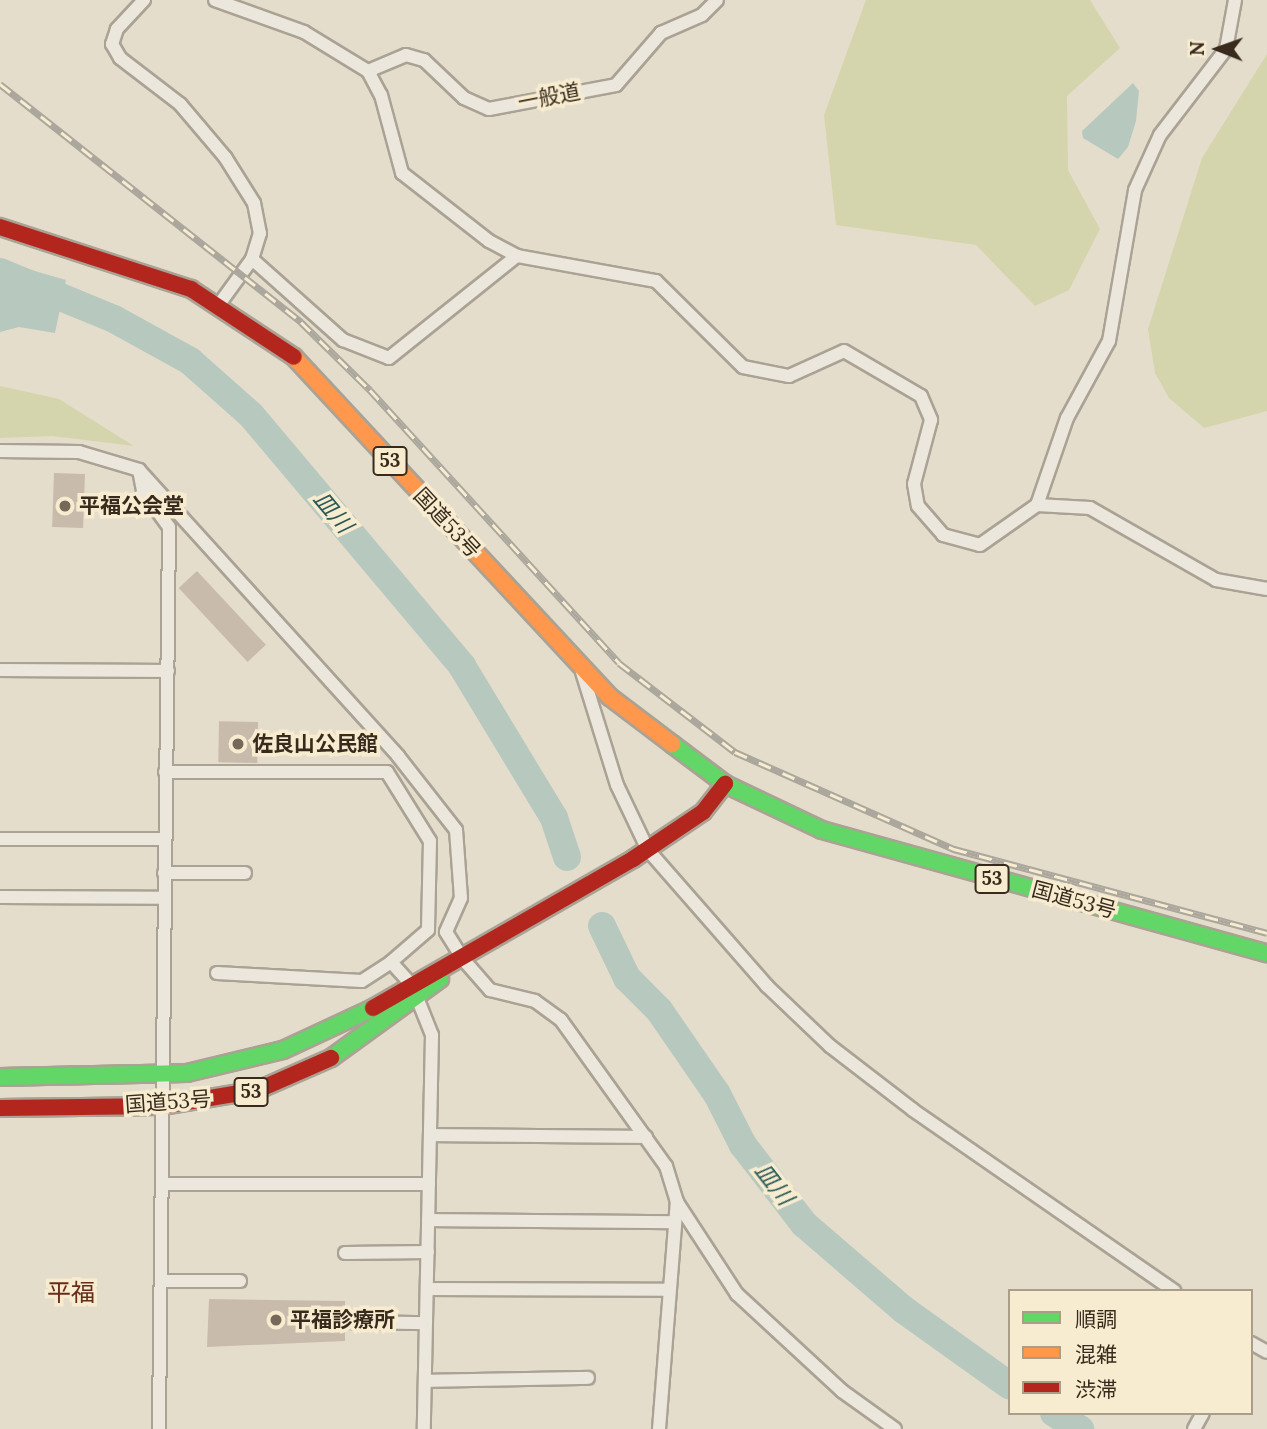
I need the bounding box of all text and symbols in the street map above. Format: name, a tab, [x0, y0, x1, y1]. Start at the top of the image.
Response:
north arrow	[1183, 14, 1253, 84]
text: N	[1185, 41, 1209, 56]
street label: 一般道	[516, 79, 582, 115]
road number: 53	[372, 446, 408, 476]
street label: 国道53号	[408, 483, 486, 563]
water label: 皿川	[308, 486, 358, 538]
place label: 平福公会堂	[79, 493, 184, 519]
marker: 平福公会堂	[57, 498, 73, 514]
place label: 佐良山公民館	[252, 731, 378, 757]
marker: 佐良山公民館	[230, 736, 246, 752]
road number: 53	[974, 864, 1010, 894]
street label: 国道53号	[1029, 877, 1119, 923]
road number: 53	[233, 1076, 268, 1108]
street label: 国道53号	[124, 1086, 212, 1118]
water label: 皿川	[749, 1157, 799, 1211]
district label: 平福	[47, 1279, 95, 1307]
legend	[1008, 1289, 1253, 1415]
text: 順調	[1075, 1306, 1117, 1333]
place label: 平福診療所	[290, 1307, 395, 1333]
marker: 平福診療所	[268, 1312, 284, 1328]
text: 混雑	[1075, 1341, 1117, 1368]
text: 渋滞	[1075, 1376, 1117, 1403]

